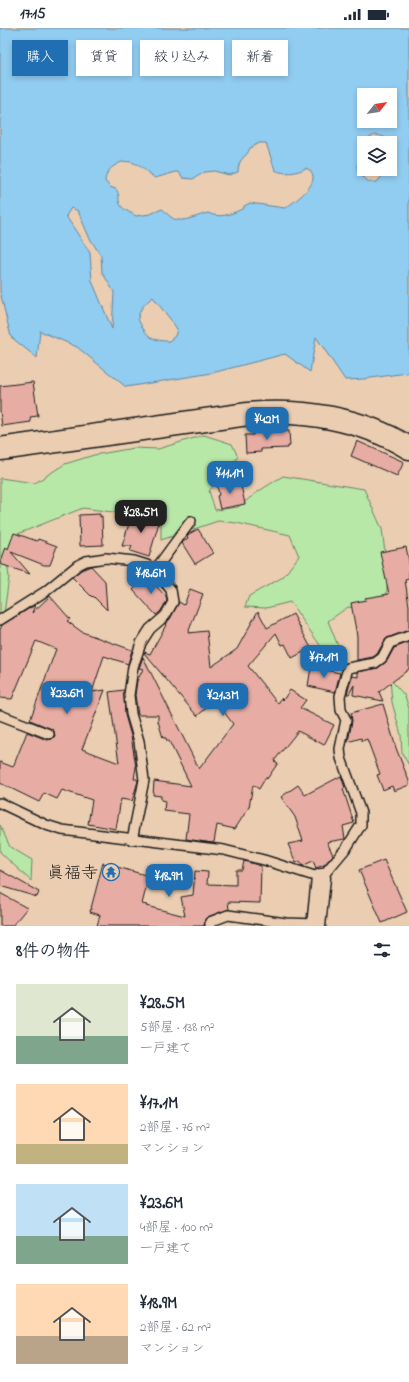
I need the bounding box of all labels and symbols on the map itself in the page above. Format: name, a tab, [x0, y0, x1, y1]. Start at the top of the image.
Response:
north arrow	[357, 88, 397, 128]
pin: ¥42M	[243, 407, 291, 441]
pin: ¥11.1M	[197, 461, 263, 495]
pin: ¥28.5M	[108, 500, 174, 534]
pin: ¥18.6M	[118, 561, 184, 595]
pin: ¥17.1M	[291, 645, 357, 679]
pin: ¥23.6M	[34, 681, 100, 715]
pin: ¥21.3M	[190, 683, 256, 717]
place label: 眞福寺	[47, 861, 98, 886]
temple icon: 眞福寺	[101, 862, 121, 882]
pin: ¥18.9M	[136, 864, 202, 898]

